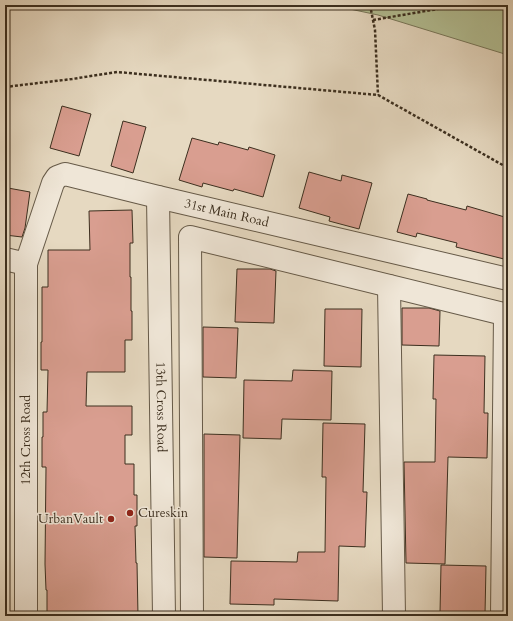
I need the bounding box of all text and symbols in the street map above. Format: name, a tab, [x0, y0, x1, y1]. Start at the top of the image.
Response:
street label: 31st Main Road	[183, 194, 271, 232]
street label: 13th Cross Road	[151, 362, 171, 453]
street label: 12th Cross Road	[17, 395, 35, 485]
place label: Cureskin	[138, 504, 189, 522]
marker: Cureskin	[125, 508, 135, 518]
place label: UrbanVault	[38, 510, 103, 528]
marker: UrbanVault	[106, 514, 116, 524]

